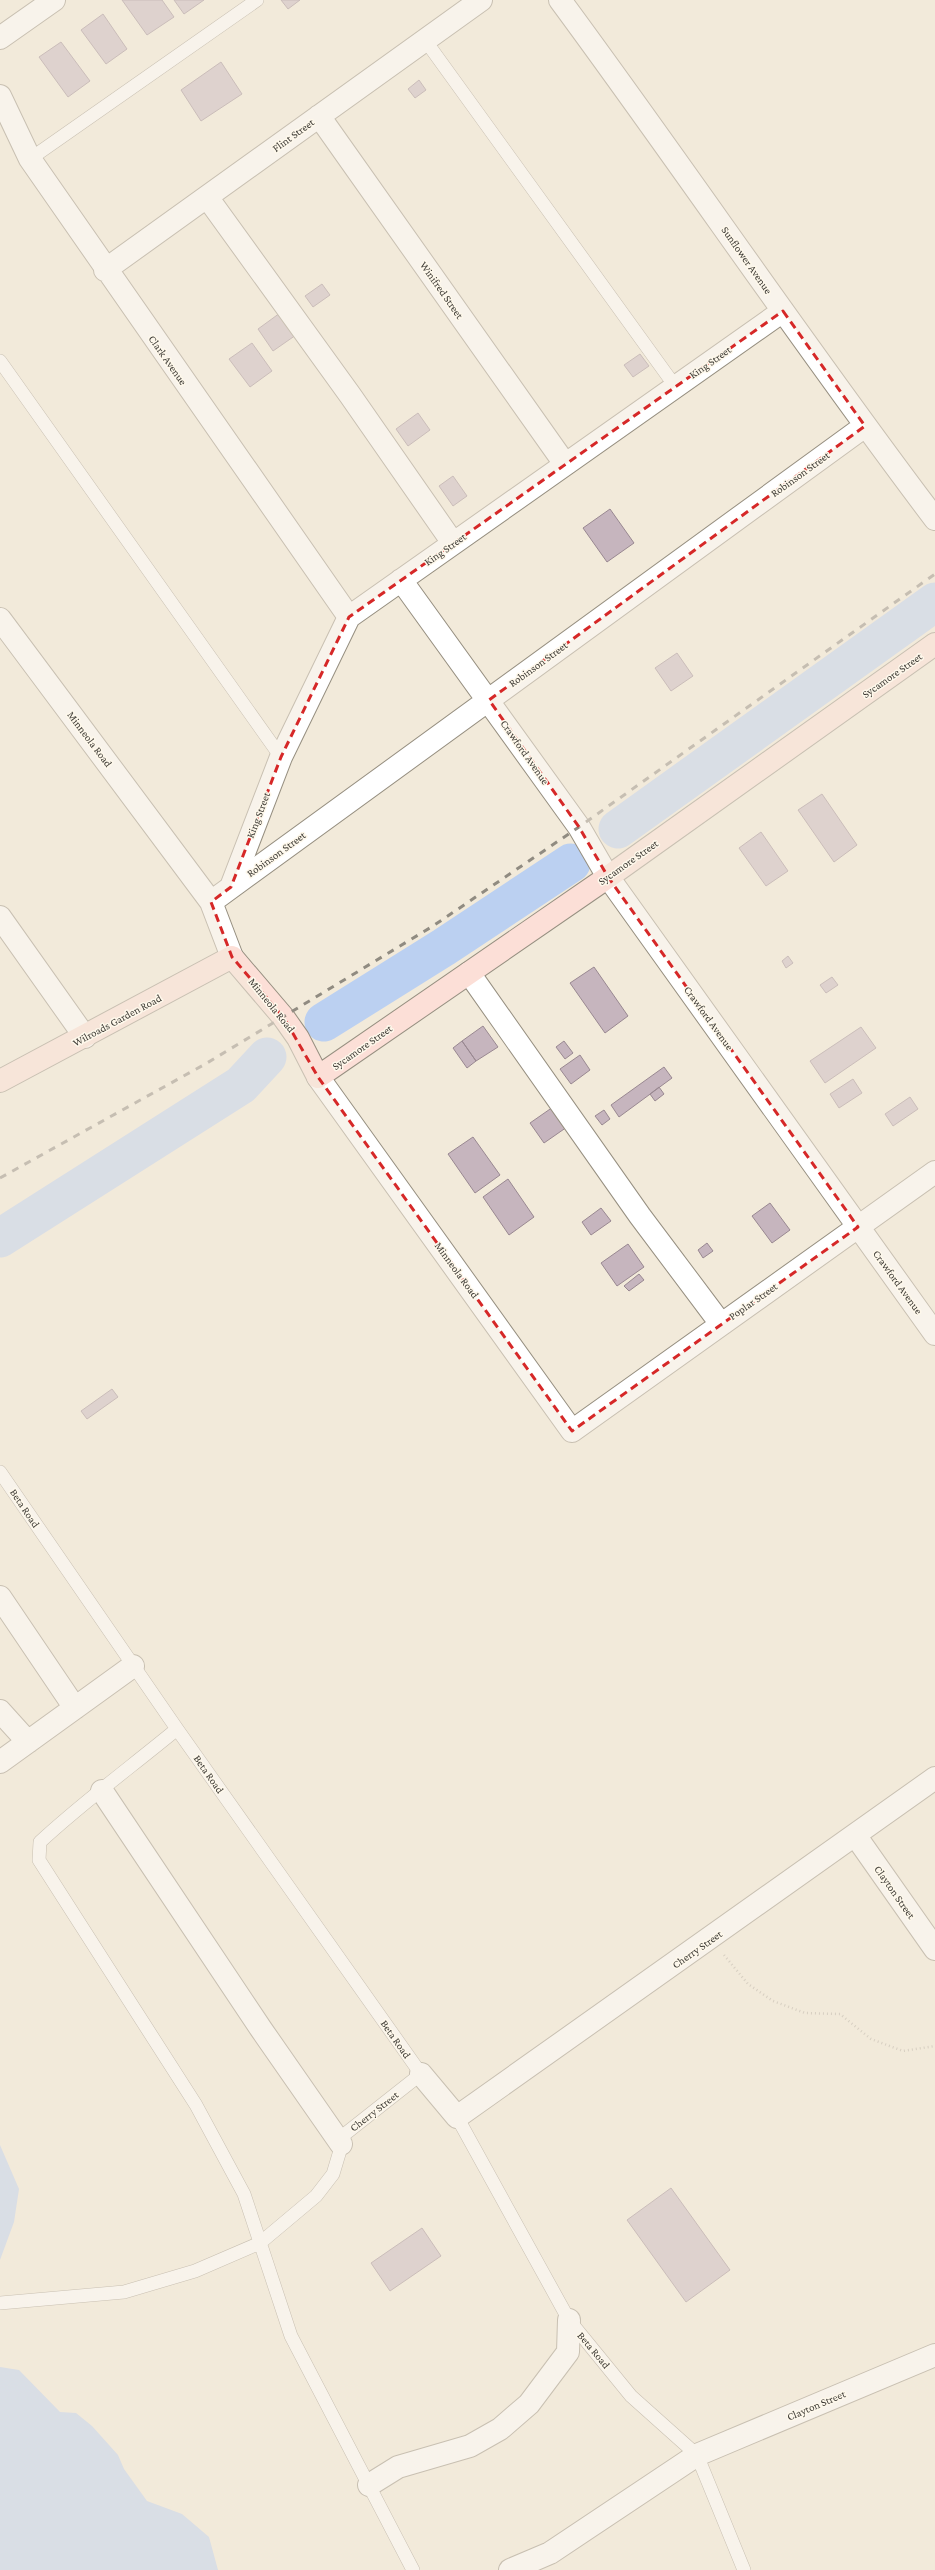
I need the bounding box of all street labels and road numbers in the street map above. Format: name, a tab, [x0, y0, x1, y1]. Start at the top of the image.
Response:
street label: Flint Street	[270, 116, 316, 154]
street label: Sunflower Avenue	[719, 224, 775, 296]
street label: Winifred Street	[418, 259, 466, 321]
street label: Clark Avenue	[146, 333, 190, 387]
street label: King Street	[687, 343, 734, 382]
street label: Robinson Street	[768, 449, 832, 499]
street label: King Street	[422, 530, 469, 569]
street label: Robinson Street	[506, 639, 570, 689]
street label: Sycamore Street	[860, 650, 925, 701]
street label: Minneola Road	[65, 709, 115, 769]
street label: Crawford Avenue	[498, 717, 552, 787]
street label: King Street	[244, 790, 273, 840]
street label: Robinson Street	[244, 829, 308, 879]
street label: Sycamore Street	[596, 837, 661, 888]
street label: Minneola Road	[246, 975, 298, 1035]
street label: Crawford Avenue	[682, 984, 736, 1052]
street label: Wilroads Garden Road	[71, 991, 164, 1048]
street label: Sycamore Street	[330, 1022, 395, 1073]
street label: Minneola Road	[433, 1240, 482, 1301]
street label: Crawford Avenue	[871, 1248, 925, 1316]
street label: Poplar Street	[727, 1280, 780, 1323]
street label: Beta Road	[8, 1486, 42, 1530]
street label: Beta Road	[191, 1753, 227, 1796]
street label: Clayton Street	[871, 1863, 918, 1922]
street label: Cherry Street	[670, 1927, 725, 1971]
street label: Beta Road	[378, 2018, 414, 2061]
street label: Cherry Street	[347, 2088, 401, 2134]
street label: Beta Road	[575, 2329, 613, 2371]
street label: Clayton Street	[785, 2387, 848, 2424]

